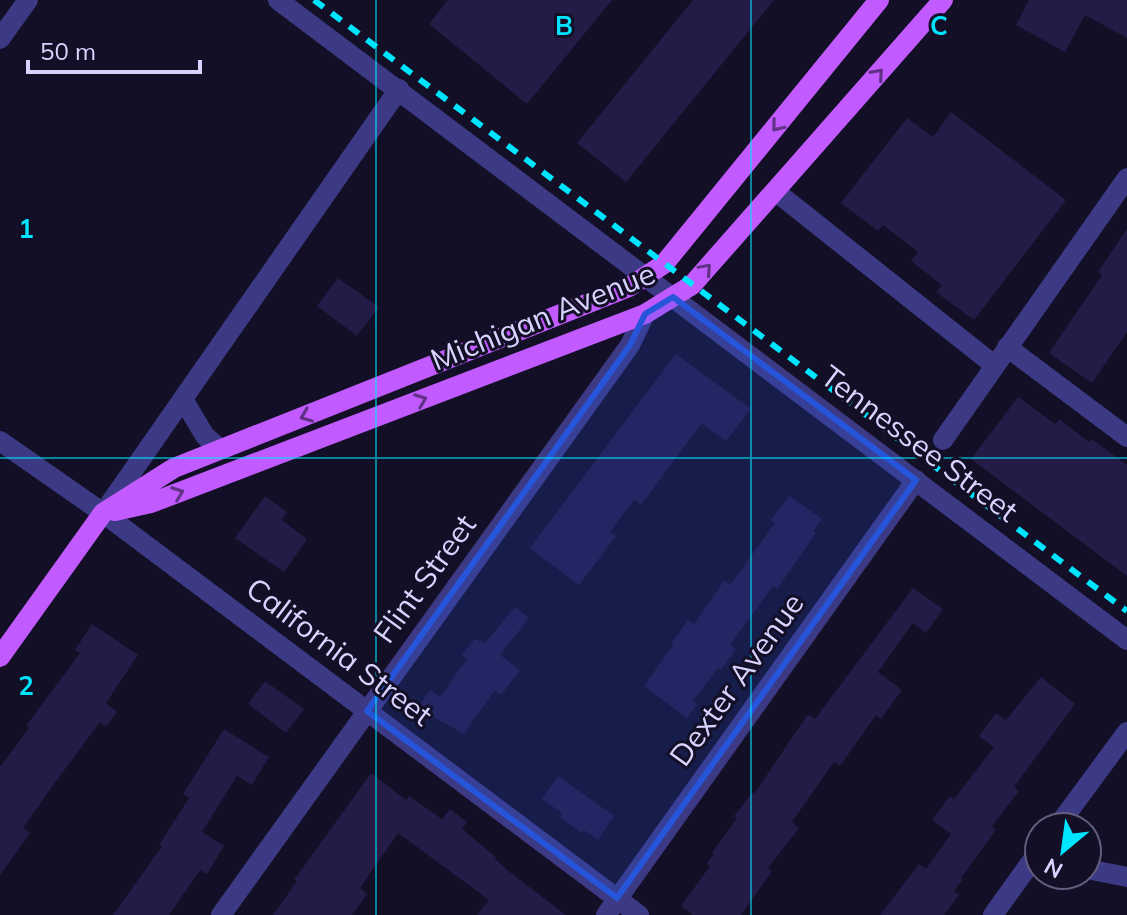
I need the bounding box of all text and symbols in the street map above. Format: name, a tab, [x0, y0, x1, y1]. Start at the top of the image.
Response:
text: B	[555, 9, 573, 42]
text: C	[930, 9, 948, 42]
scale bar	[28, 24, 200, 74]
text: 50 m	[40, 36, 96, 66]
one-way arrow	[868, 69, 883, 84]
one-way arrow	[772, 116, 786, 131]
text: 1	[18, 212, 34, 245]
street label: Michigan Avenue	[425, 254, 660, 378]
one-way arrow	[696, 263, 711, 278]
street label: Tennessee Street	[814, 357, 1026, 530]
one-way arrow	[413, 393, 427, 410]
one-way arrow	[300, 406, 314, 422]
one-way arrow	[170, 486, 184, 503]
street label: Flint Street	[365, 507, 484, 650]
street label: California Street	[239, 569, 440, 734]
street label: Dexter Avenue	[661, 586, 812, 773]
text: 2	[18, 669, 34, 702]
north arrow	[1023, 811, 1103, 891]
text: N	[1039, 852, 1067, 885]

